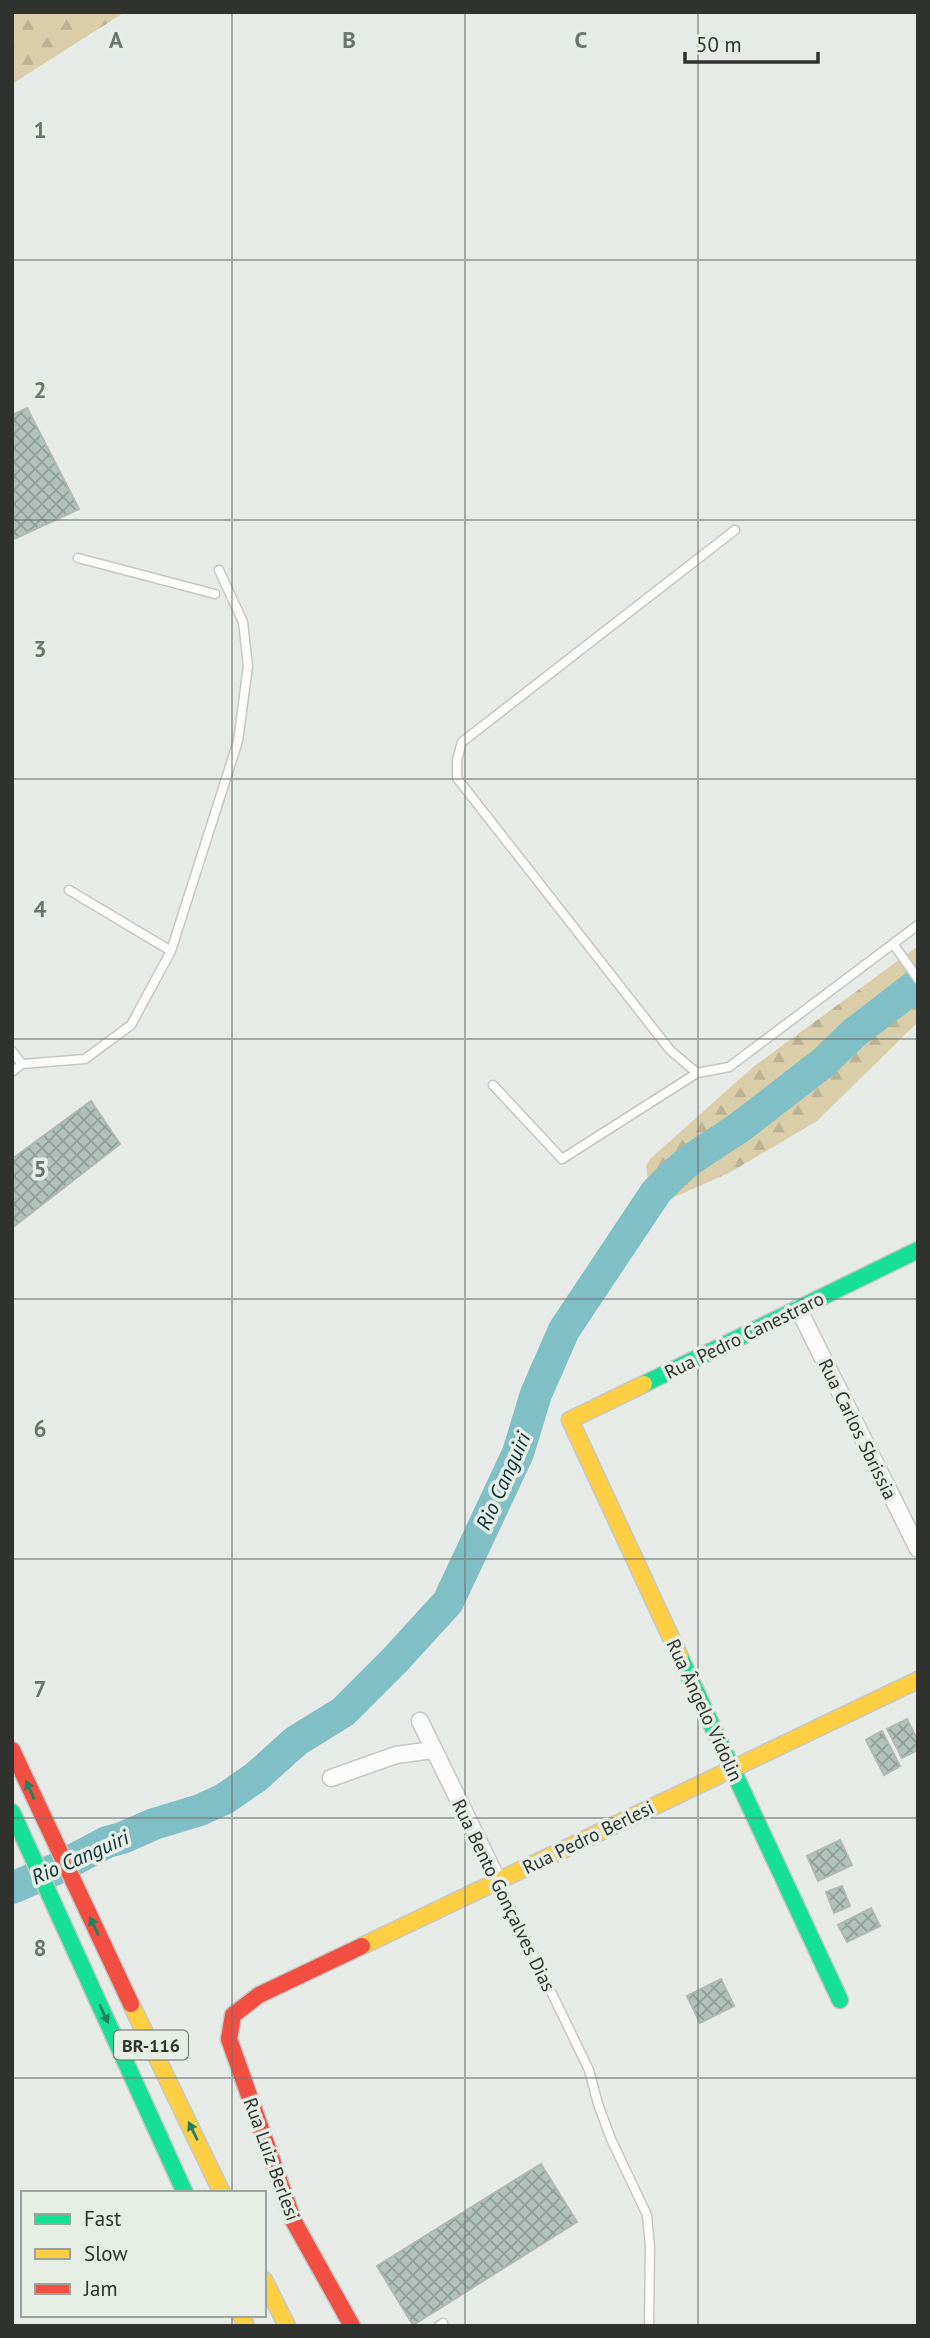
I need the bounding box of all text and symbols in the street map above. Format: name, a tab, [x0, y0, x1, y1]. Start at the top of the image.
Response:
scale bar	[685, 21, 818, 65]
text: A	[109, 25, 123, 54]
text: B	[342, 25, 356, 54]
text: C	[575, 25, 588, 54]
text: 50 m	[696, 31, 742, 58]
text: 1	[33, 115, 47, 144]
text: 2	[33, 375, 47, 404]
text: 3	[33, 634, 47, 663]
text: 4	[33, 894, 47, 923]
text: 5	[33, 1154, 47, 1183]
street label: Rua Pedro Canestraro	[660, 1286, 828, 1384]
street label: Rua Carlos Sbrissia	[814, 1355, 902, 1503]
text: 6	[33, 1414, 47, 1443]
water label: Rio Canguiri	[470, 1428, 537, 1534]
street label: Rua Ângelo Vidolin	[662, 1635, 748, 1785]
text: 7	[33, 1674, 47, 1703]
one-way arrow	[24, 1780, 36, 1800]
street label: Rua Bento Gonçalves Dias	[447, 1795, 561, 1995]
street label: Rua Pedro Berlesi	[519, 1795, 657, 1879]
water label: Rio Canguiri	[27, 1823, 133, 1890]
one-way arrow	[88, 1916, 100, 1936]
text: 8	[33, 1933, 47, 1962]
one-way arrow	[98, 2004, 110, 2024]
road number: BR-116	[114, 2031, 188, 2060]
street label: Rua Luiz Berlesi	[239, 2094, 305, 2224]
one-way arrow	[187, 2121, 198, 2141]
legend	[21, 2191, 266, 2317]
text: Fast	[84, 2205, 121, 2232]
text: Slow	[84, 2240, 128, 2267]
text: Jam	[83, 2275, 118, 2302]

